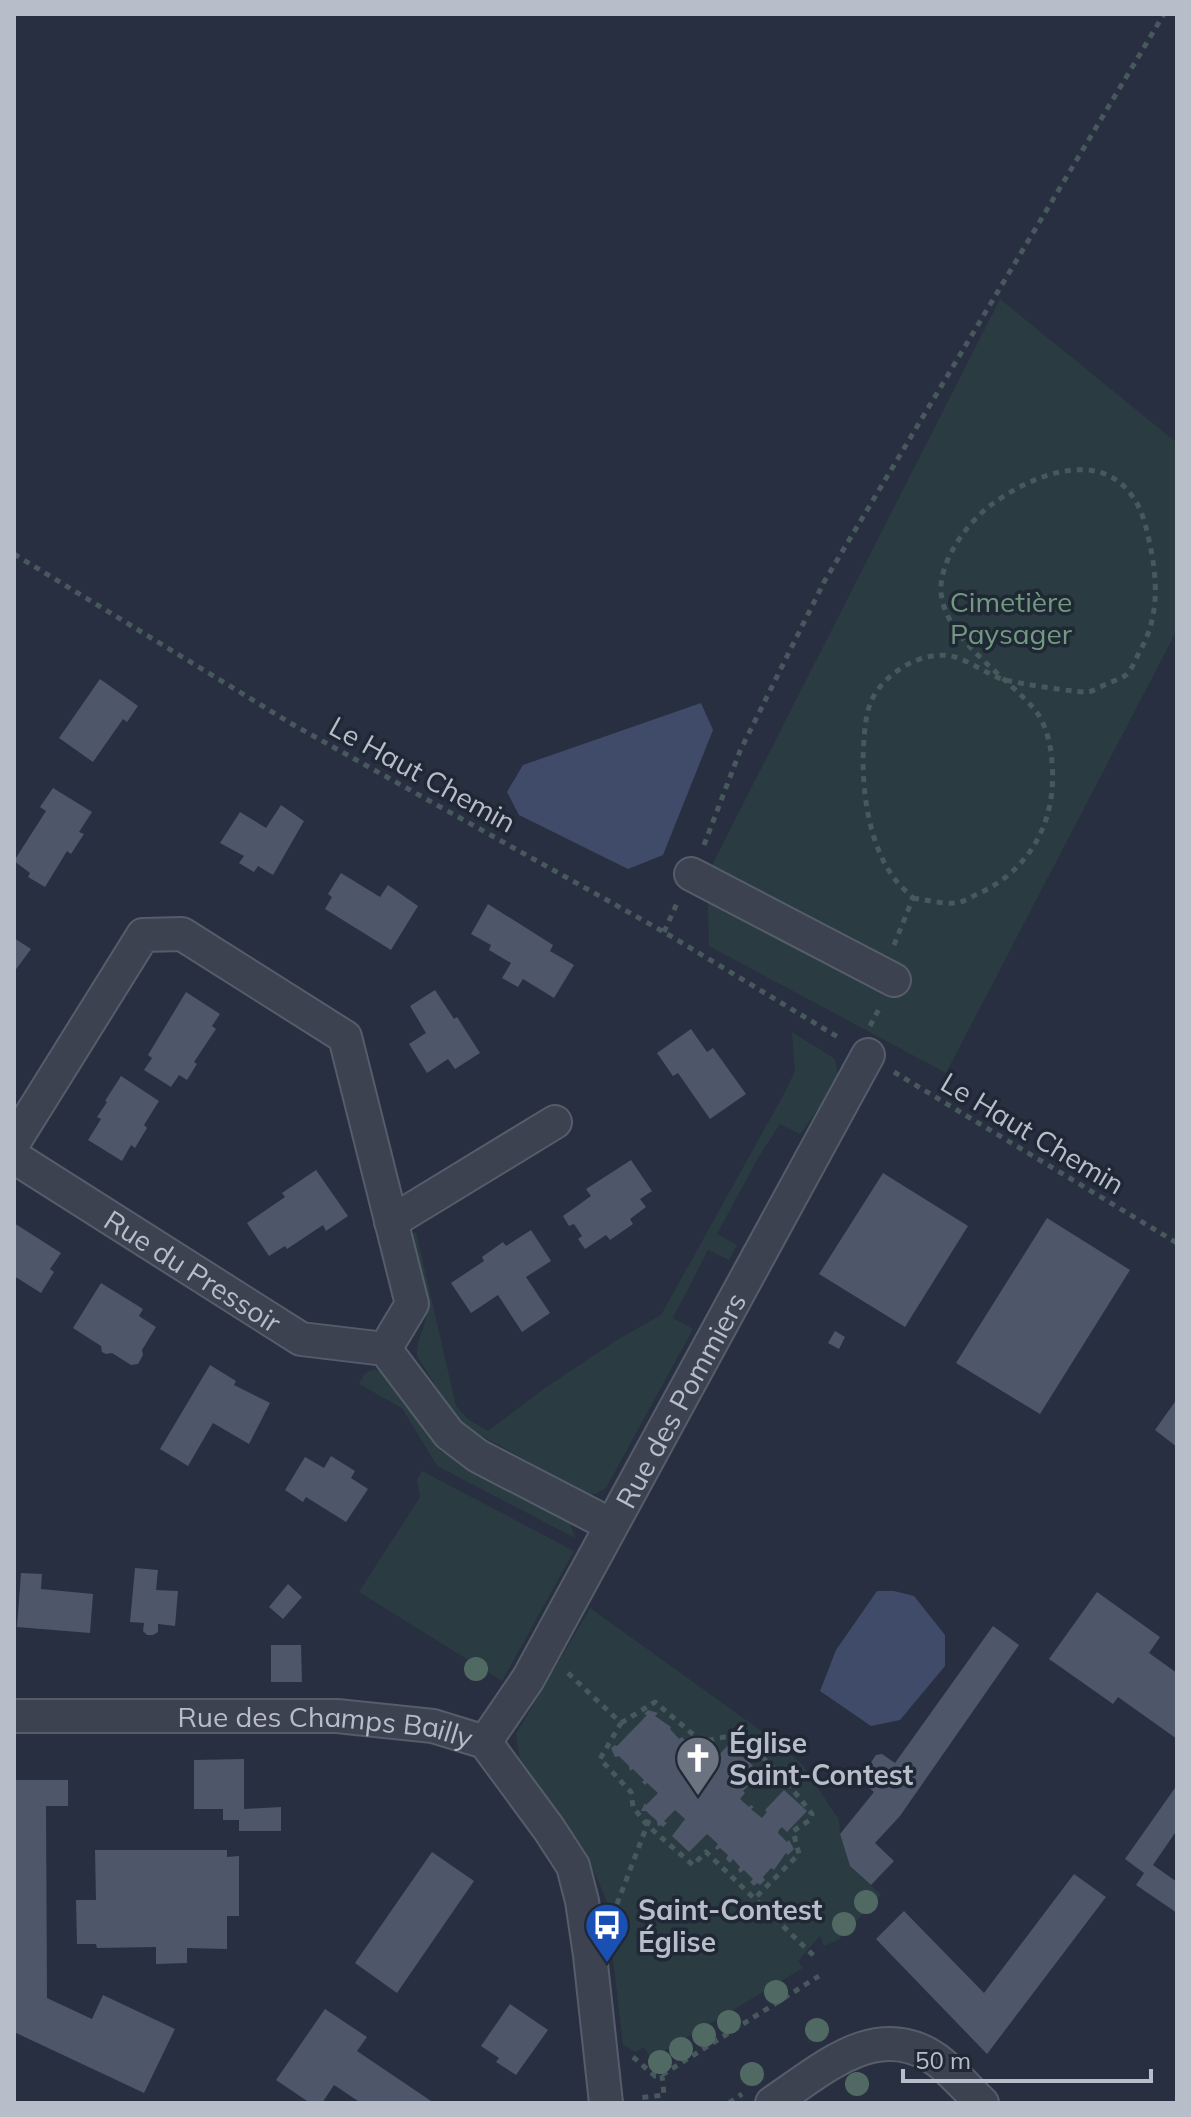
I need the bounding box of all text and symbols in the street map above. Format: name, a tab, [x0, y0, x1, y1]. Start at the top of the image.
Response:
park label: Cimetière Paysager	[950, 584, 1073, 651]
street label: Le Haut Chemin	[324, 708, 522, 840]
street label: Le Haut Chemin	[935, 1065, 1131, 1201]
street label: Rue du Pressoir	[98, 1202, 288, 1340]
street label: Rue des Pommiers	[607, 1286, 753, 1514]
street label: Rue des Champs Bailly	[177, 1699, 477, 1755]
place label: Église Saint-Contest	[729, 1725, 914, 1792]
church icon: Église Saint-Contest	[674, 1734, 722, 1797]
place label: Saint-Contest Église	[638, 1892, 823, 1959]
bus stop icon: Saint-Contest Église	[583, 1901, 631, 1964]
scale bar	[903, 2033, 1151, 2083]
text: 50 m	[915, 2045, 971, 2075]

